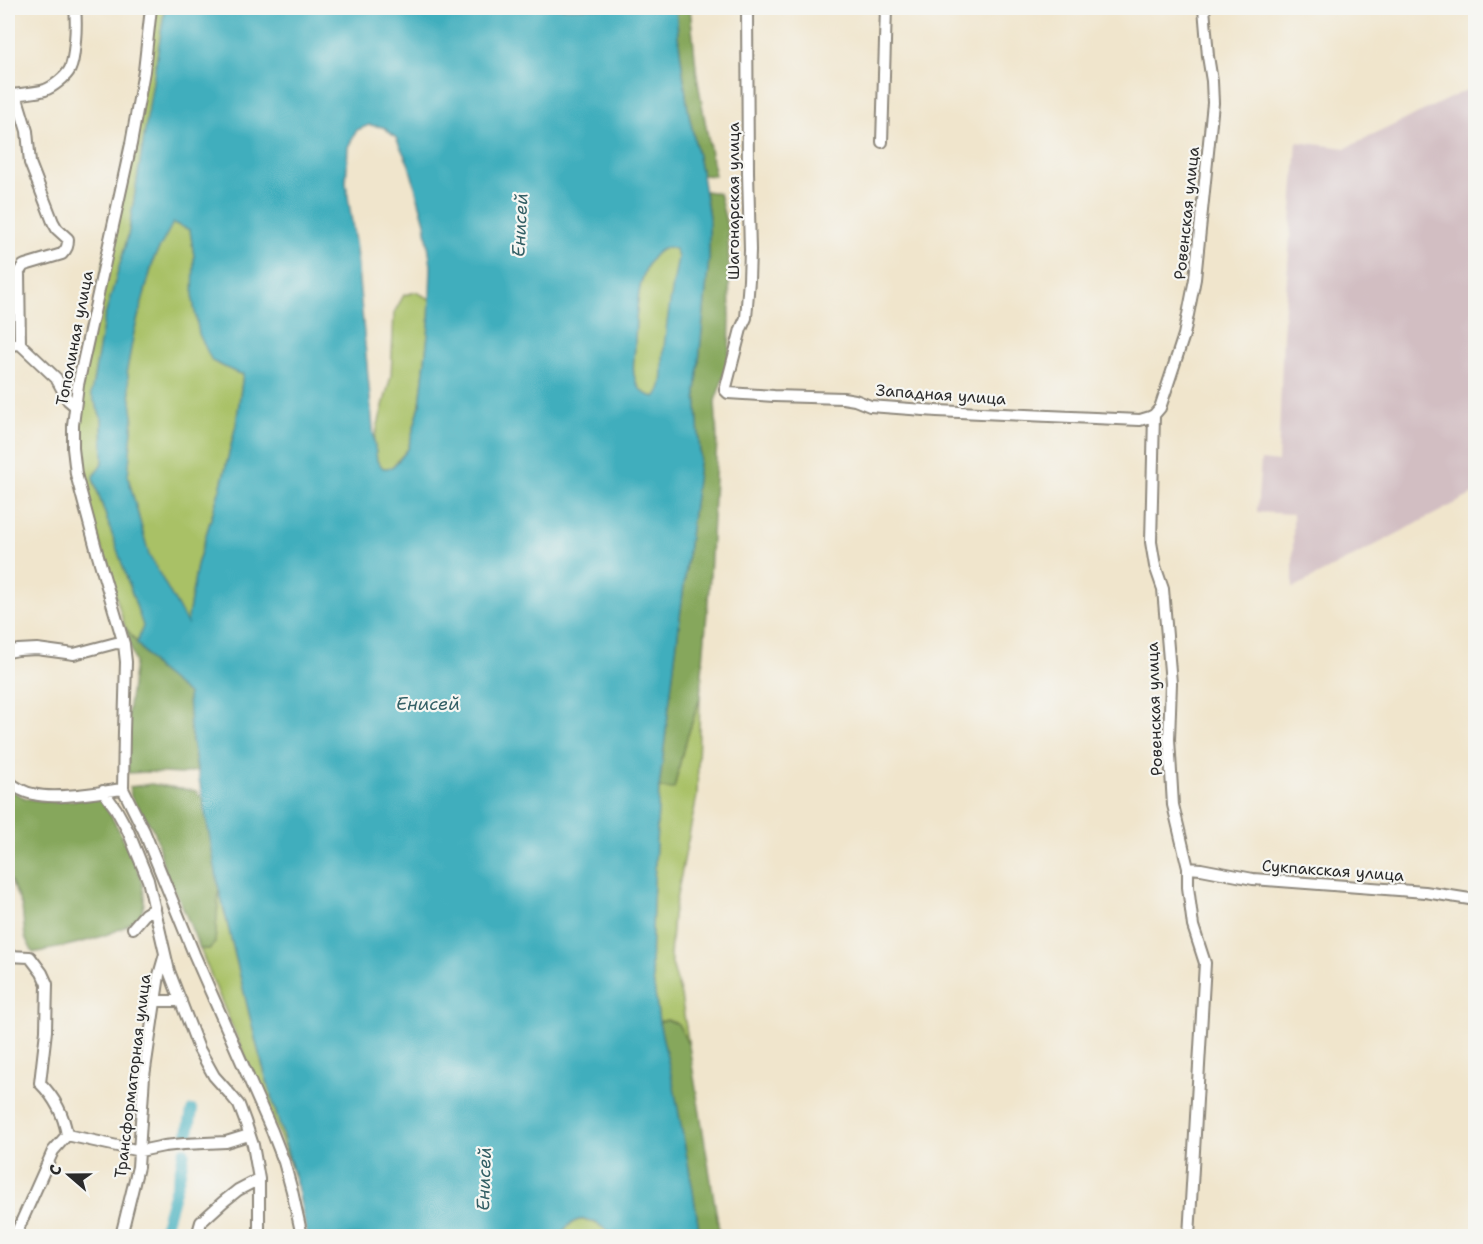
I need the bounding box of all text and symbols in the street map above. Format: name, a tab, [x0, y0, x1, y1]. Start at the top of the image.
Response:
street label: Шагонарская улица	[723, 122, 744, 280]
street label: Ровенская улица	[1169, 145, 1204, 281]
water label: Енисей	[506, 193, 534, 257]
street label: Тополиная улица	[51, 269, 98, 408]
street label: Западная улица	[875, 379, 1007, 410]
street label: Ровенская улица	[1142, 642, 1167, 776]
water label: Енисей	[396, 692, 460, 716]
street label: Сукпакская улица	[1261, 855, 1405, 886]
street label: Трансформаторная улица	[110, 973, 155, 1179]
north arrow	[39, 1145, 99, 1205]
water label: Енисей	[471, 1147, 497, 1211]
text: С	[44, 1162, 67, 1178]

